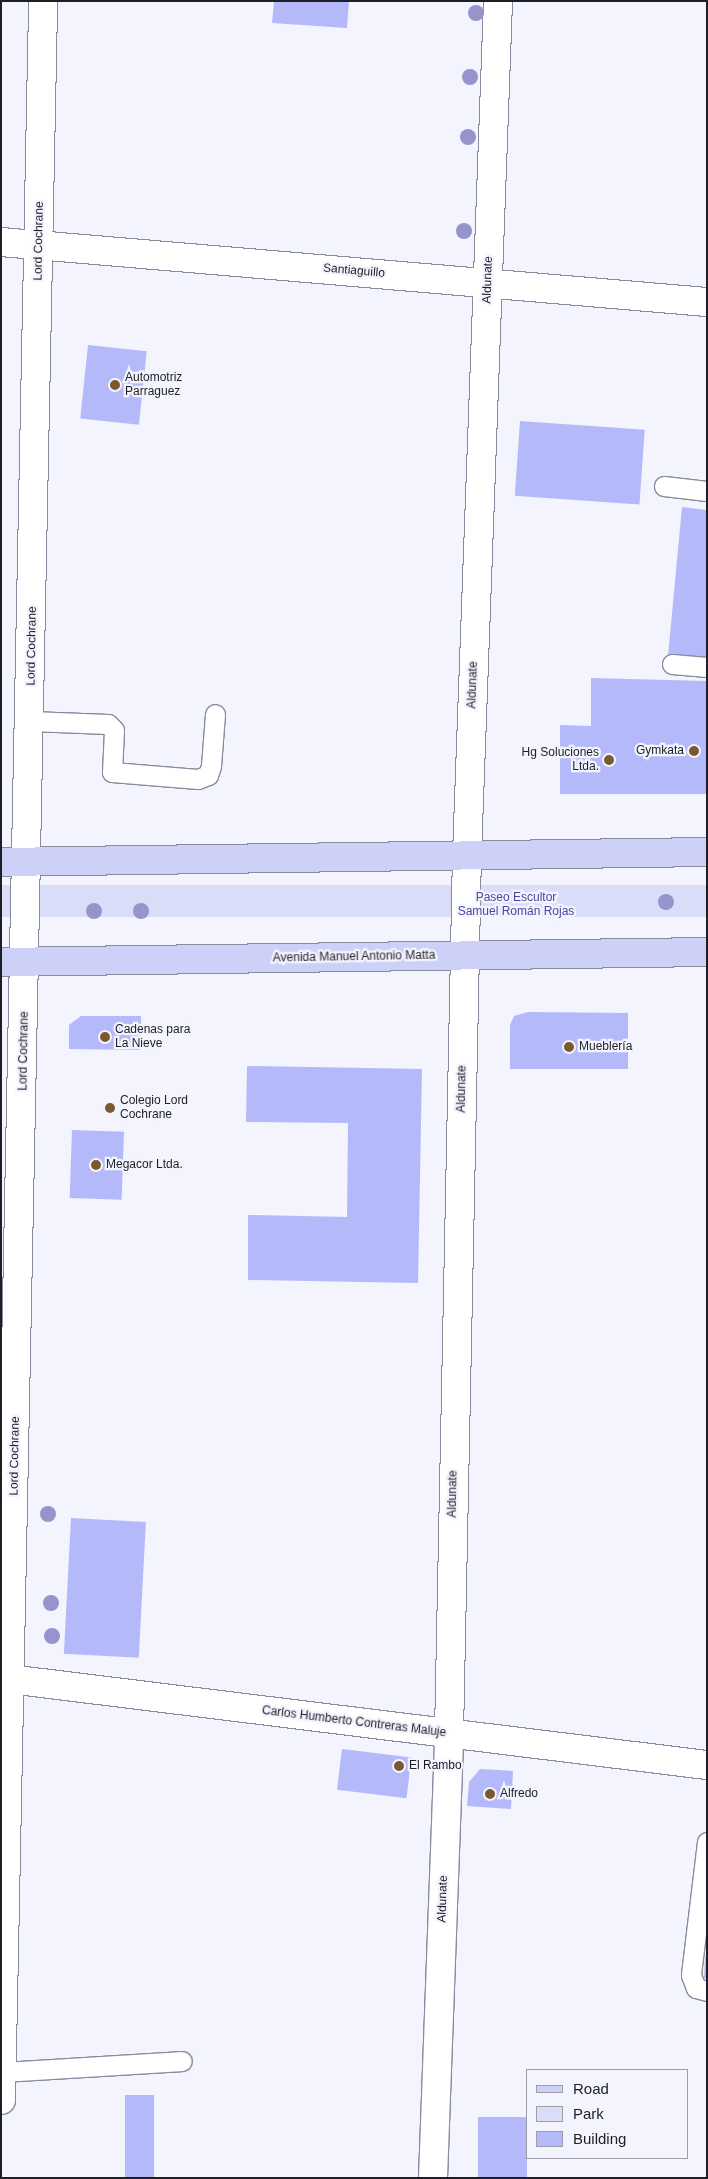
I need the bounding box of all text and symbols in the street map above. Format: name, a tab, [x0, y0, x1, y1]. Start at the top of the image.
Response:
street label: Lord Cochrane	[31, 201, 47, 281]
street label: Aldunate	[480, 256, 496, 304]
street label: Santiaguillo	[322, 261, 386, 281]
place label: Automotriz Parraguez	[125, 371, 182, 399]
marker: Automotriz Parraguez	[109, 379, 121, 391]
street label: Lord Cochrane	[24, 606, 40, 686]
street label: Aldunate	[465, 661, 481, 709]
place label: Gymkata	[636, 744, 684, 758]
marker: Gymkata	[688, 745, 700, 757]
place label: Hg Soluciones Ltda.	[522, 746, 599, 774]
marker: Hg Soluciones Ltda.	[603, 754, 615, 766]
park label: Paseo Escultor Samuel Román Rojas	[458, 891, 574, 919]
street label: Avenida Manuel Antonio Matta	[272, 948, 436, 966]
street label: Lord Cochrane	[16, 1011, 32, 1091]
place label: Cadenas para La Nieve	[115, 1023, 190, 1051]
marker: Cadenas para La Nieve	[99, 1031, 111, 1043]
place label: Mueblería	[579, 1040, 632, 1054]
marker: Mueblería	[563, 1041, 575, 1053]
street label: Aldunate	[454, 1065, 470, 1113]
place label: Colegio Lord Cochrane	[120, 1094, 188, 1122]
marker: Colegio Lord Cochrane	[104, 1102, 116, 1114]
place label: Megacor Ltda.	[106, 1158, 183, 1172]
marker: Megacor Ltda.	[90, 1159, 102, 1171]
street label: Lord Cochrane	[7, 1416, 23, 1496]
street label: Aldunate	[445, 1470, 461, 1518]
street label: Carlos Humberto Contreras Maluje	[261, 1704, 447, 1740]
place label: El Rambo	[409, 1759, 462, 1773]
marker: El Rambo	[393, 1760, 405, 1772]
place label: Alfredo	[500, 1787, 538, 1801]
marker: Alfredo	[484, 1788, 496, 1800]
street label: Aldunate	[435, 1875, 451, 1923]
legend	[526, 2069, 688, 2159]
text: Road	[573, 2080, 609, 2097]
text: Park	[573, 2105, 604, 2122]
text: Building	[573, 2130, 626, 2147]

